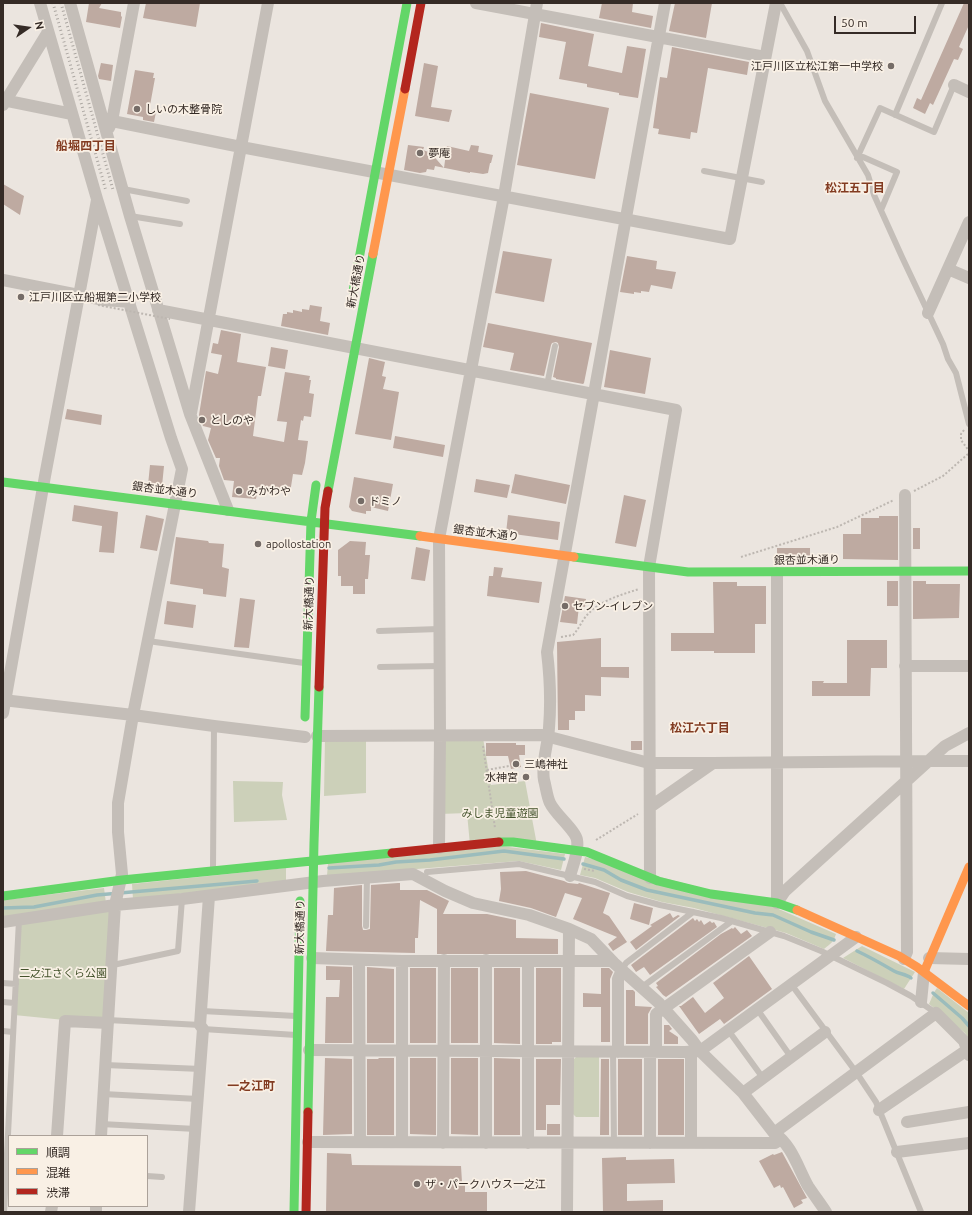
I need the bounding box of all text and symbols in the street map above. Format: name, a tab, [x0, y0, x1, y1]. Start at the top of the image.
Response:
north arrow	[8, 8, 48, 48]
scale bar	[836, 8, 918, 34]
text: 50 m	[841, 16, 868, 29]
text: N	[33, 20, 46, 31]
place label: 江戸川区立松江第一中学校	[751, 59, 883, 73]
marker: 江戸川区立松江第一中学校	[886, 61, 896, 71]
place label: しいの木整骨院	[145, 102, 222, 116]
marker: しいの木整骨院	[132, 104, 142, 114]
district label: 船堀四丁目	[56, 139, 116, 153]
place label: 夢庵	[428, 146, 450, 160]
marker: 夢庵	[415, 148, 425, 158]
district label: 松江五丁目	[825, 181, 885, 195]
street label: 新大橋通り	[344, 253, 368, 309]
place label: 江戸川区立船堀第二小学校	[29, 290, 161, 304]
marker: 江戸川区立船堀第二小学校	[16, 292, 26, 302]
place label: としのや	[210, 413, 254, 427]
marker: としのや	[197, 415, 207, 425]
street label: 銀杏並木通り	[131, 479, 199, 501]
place label: みかわや	[247, 484, 291, 498]
marker: みかわや	[234, 486, 244, 496]
place label: ドミノ	[369, 494, 402, 508]
marker: ドミノ	[356, 496, 366, 506]
street label: 銀杏並木通り	[452, 522, 520, 544]
place label: apollostation	[266, 537, 331, 551]
marker: apollostation	[253, 539, 263, 549]
street label: 銀杏並木通り	[774, 553, 840, 567]
street label: 新大橋通り	[301, 575, 317, 631]
place label: セブン-イレブン	[573, 599, 653, 613]
marker: セブン-イレブン	[560, 601, 570, 611]
district label: 松江六丁目	[670, 721, 730, 735]
place label: 三嶋神社	[524, 757, 568, 771]
marker: 三嶋神社	[511, 759, 521, 769]
place label: 水神宮	[485, 770, 518, 784]
marker: 水神宮	[521, 772, 531, 782]
park label: みしま児童遊園	[462, 806, 538, 820]
street label: 新大橋通り	[293, 899, 307, 955]
park label: 二之江さくら公園	[19, 966, 107, 980]
district label: 一之江町	[227, 1079, 275, 1093]
legend	[8, 1135, 148, 1207]
text: 順調	[46, 1146, 70, 1159]
text: 混雑	[46, 1166, 70, 1179]
place label: ザ・パークハウス一之江	[425, 1177, 546, 1191]
marker: ザ・パークハウス一之江	[412, 1179, 422, 1189]
text: 渋滞	[46, 1186, 70, 1199]

